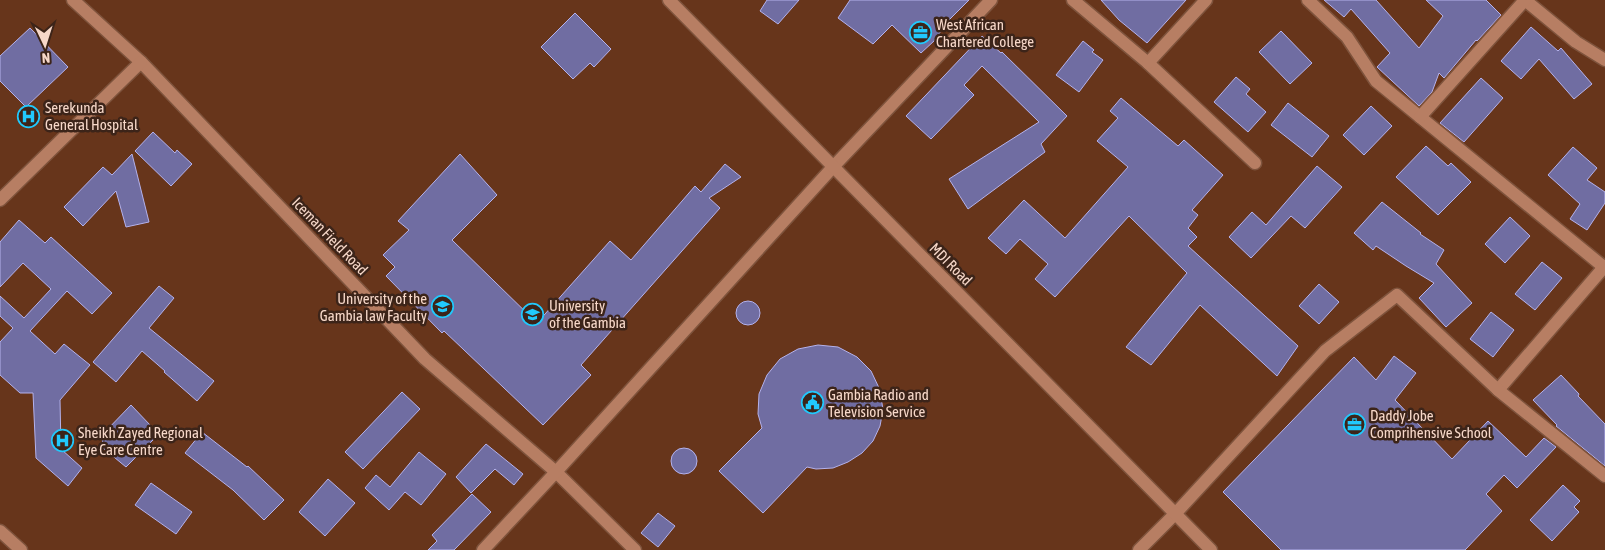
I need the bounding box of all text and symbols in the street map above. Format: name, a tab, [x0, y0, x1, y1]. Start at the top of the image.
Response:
place label: West African Chartered College	[936, 16, 1034, 50]
north arrow	[20, 20, 70, 70]
office icon: West African Chartered College	[908, 21, 932, 45]
text: N	[41, 50, 51, 66]
place label: Serekunda General Hospital	[45, 99, 138, 133]
hospital icon: Serekunda General Hospital	[17, 104, 41, 128]
street label: Iceman Field Road	[289, 194, 371, 278]
street label: MDI Road	[926, 239, 976, 289]
place label: University of the Gambia law Faculty	[320, 290, 427, 324]
school or university icon: University of the Gambia law Faculty	[431, 295, 455, 319]
place label: University of the Gambia	[549, 297, 626, 331]
school or university icon: University of the Gambia	[521, 302, 545, 326]
place label: Gambia Radio and Television Service	[828, 386, 929, 420]
public building icon: Gambia Radio and Television Service	[800, 391, 824, 415]
place label: Daddy Jobe Comprihensive School	[1370, 407, 1492, 441]
office icon: Daddy Jobe Comprihensive School	[1342, 412, 1366, 436]
place label: Sheikh Zayed Regional Eye Care Centre	[78, 424, 203, 458]
hospital icon: Sheikh Zayed Regional Eye Care Centre	[50, 429, 74, 453]

